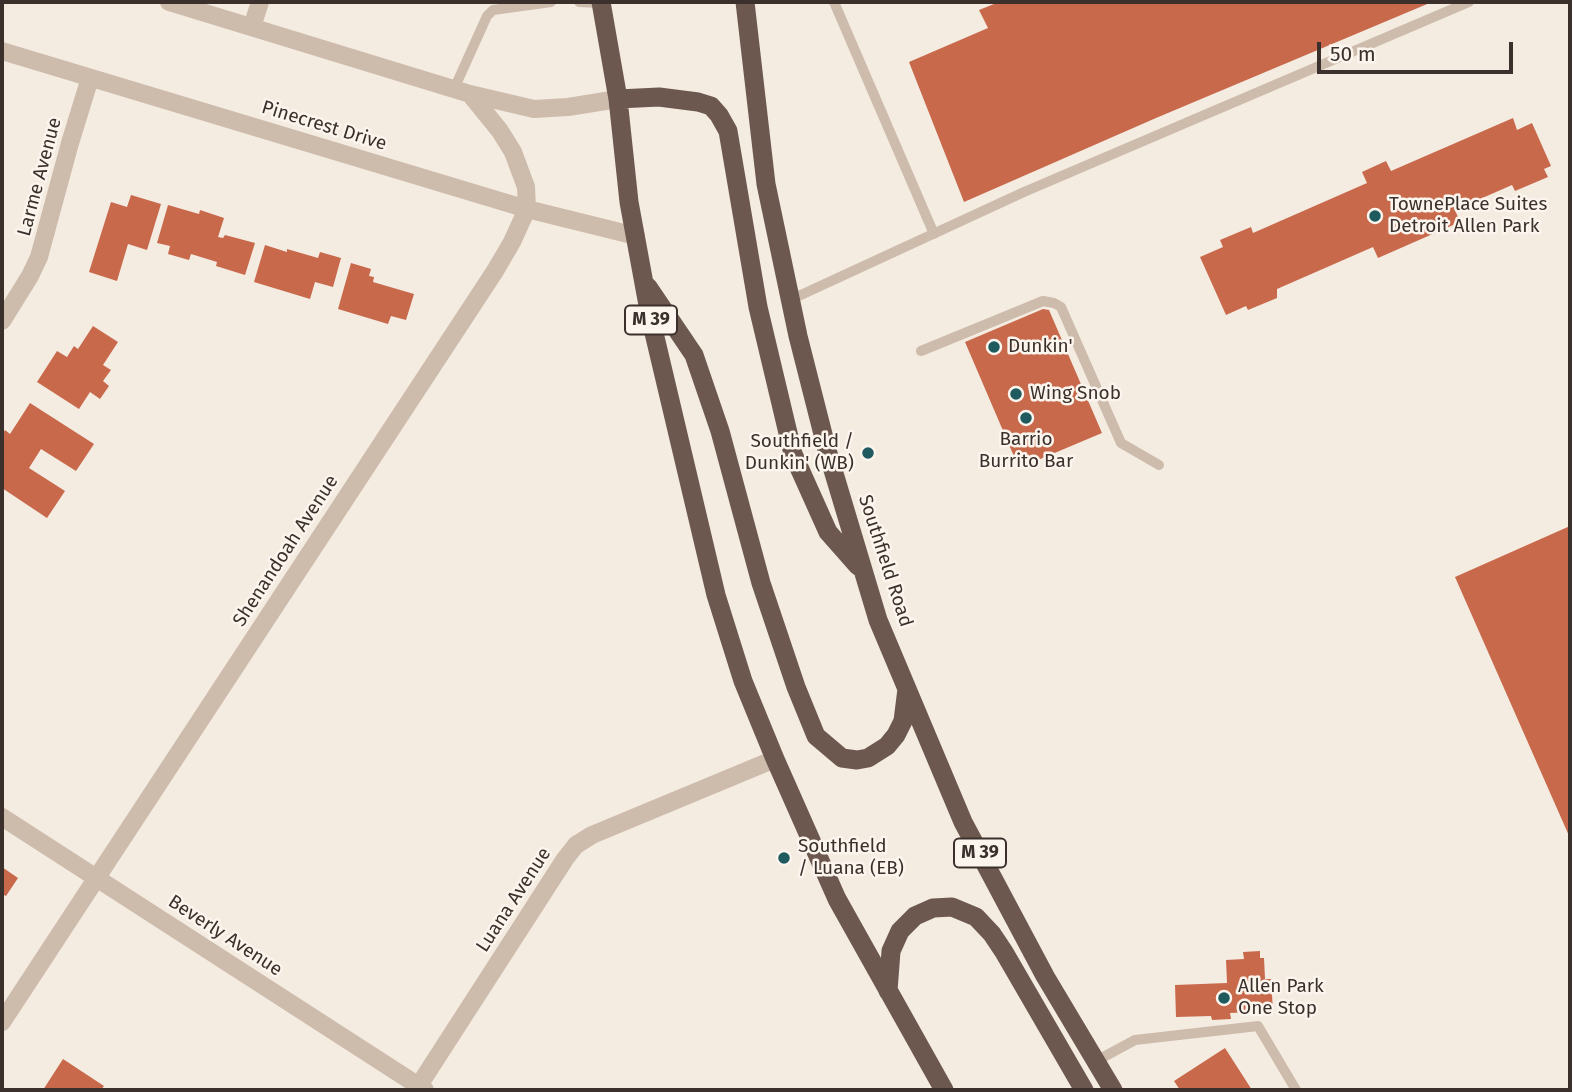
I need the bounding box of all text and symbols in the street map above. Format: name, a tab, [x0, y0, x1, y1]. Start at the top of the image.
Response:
scale bar	[1320, 28, 1516, 72]
text: 50 m	[1330, 41, 1376, 67]
street label: Pinecrest Drive	[259, 96, 389, 156]
street label: Larme Avenue	[13, 115, 67, 239]
place label: TownePlace Suites Detroit Allen Park	[1389, 194, 1547, 238]
marker: TownePlace Suites Detroit Allen Park	[1367, 208, 1383, 224]
road number: M 39	[625, 306, 677, 334]
place label: Dunkin'	[1008, 336, 1073, 358]
marker: Dunkin'	[986, 339, 1002, 355]
place label: Wing Snob	[1030, 383, 1121, 405]
marker: Wing Snob	[1008, 386, 1024, 402]
marker: Barrio Burrito Bar	[1018, 410, 1034, 426]
place label: Barrio Burrito Bar	[979, 429, 1073, 473]
place label: Southfield / Dunkin' (WB)	[745, 431, 854, 475]
marker: Southfield / Dunkin' (WB)	[860, 445, 876, 461]
street label: Shenandoah Avenue	[228, 471, 344, 631]
street label: Southfield Road	[853, 492, 917, 630]
place label: Southfield / Luana (EB)	[798, 836, 904, 880]
road number: M 39	[954, 838, 1006, 868]
street label: Luana Avenue	[472, 843, 556, 957]
marker: Southfield / Luana (EB)	[776, 850, 792, 866]
street label: Beverly Avenue	[164, 891, 286, 981]
place label: Allen Park One Stop	[1238, 976, 1324, 1020]
marker: Allen Park One Stop	[1216, 990, 1232, 1006]

